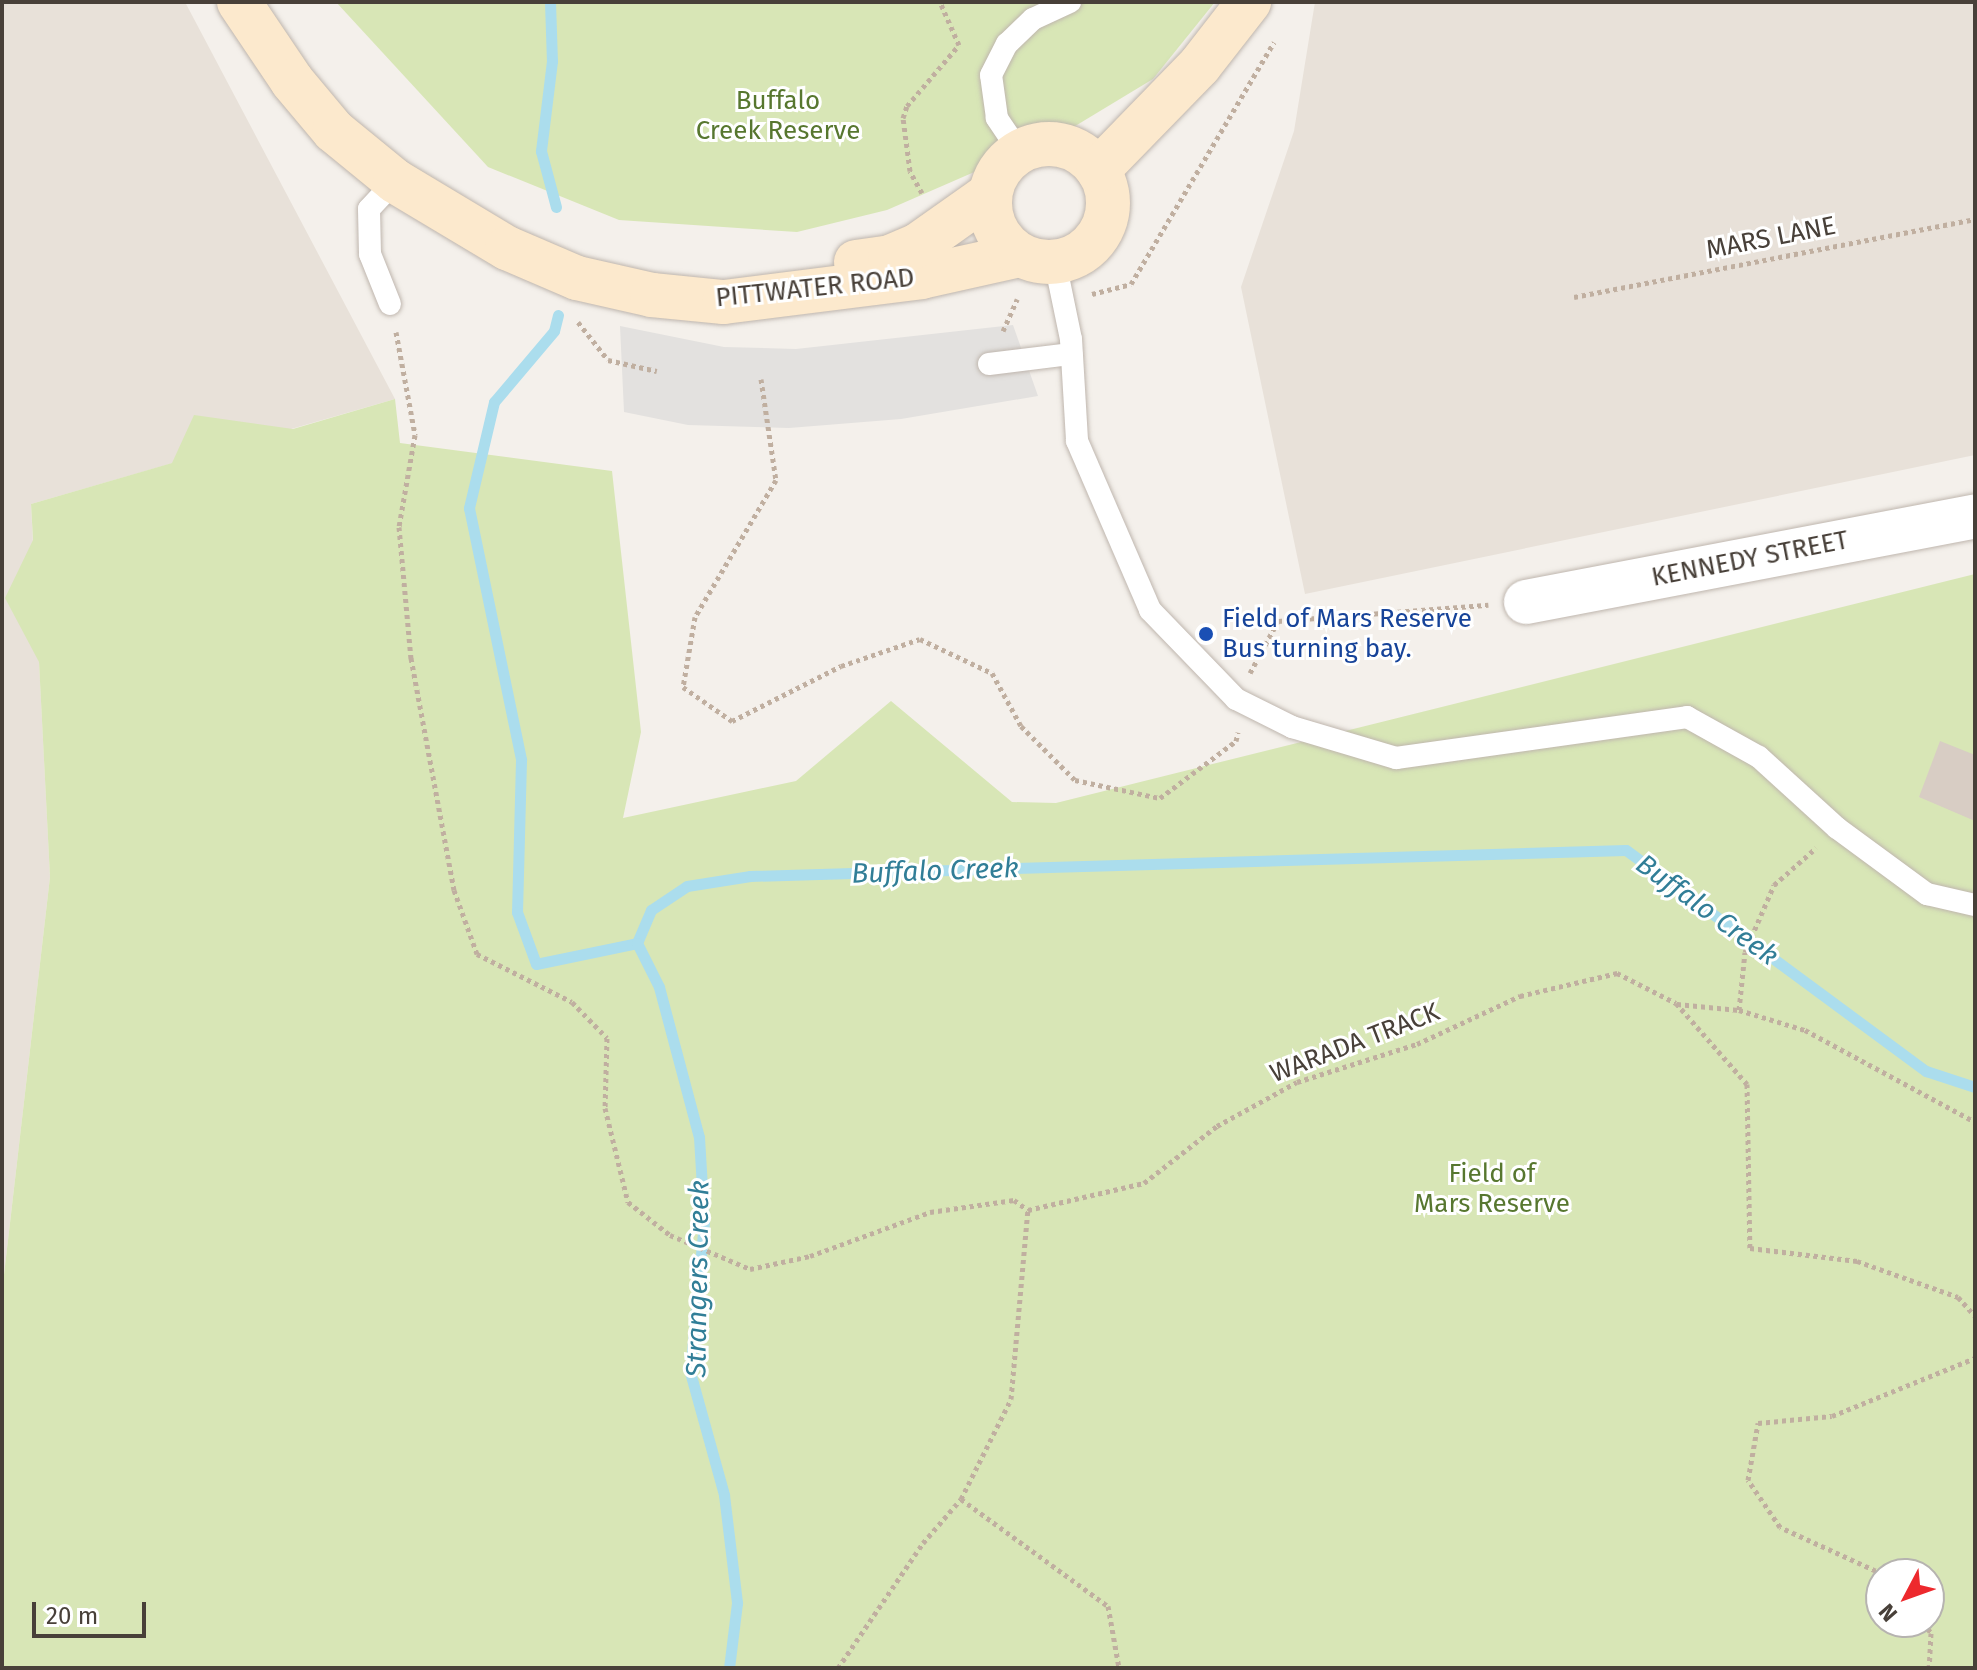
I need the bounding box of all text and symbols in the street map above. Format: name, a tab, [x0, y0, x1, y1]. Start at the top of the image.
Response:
park label: Buffalo Creek Reserve	[696, 85, 860, 146]
street label: MARS LANE	[1704, 210, 1838, 266]
street label: PITTWATER ROAD	[714, 262, 916, 314]
street label: KENNEDY STREET	[1649, 525, 1851, 593]
place label: Field of Mars Reserve Bus turning bay.	[1222, 603, 1472, 664]
marker: Field of Mars Reserve Bus turning bay.	[1197, 625, 1215, 643]
water label: Buffalo Creek	[1629, 847, 1785, 973]
water label: Buffalo Creek	[851, 851, 1019, 891]
street label: WARADA TRACK	[1266, 996, 1444, 1090]
park label: Field of Mars Reserve	[1414, 1158, 1570, 1220]
water label: Strangers Creek	[679, 1180, 717, 1378]
north arrow	[1865, 1558, 1945, 1638]
scale bar	[36, 1586, 150, 1636]
text: N	[1873, 1598, 1903, 1627]
text: 20 m	[46, 1602, 98, 1630]

